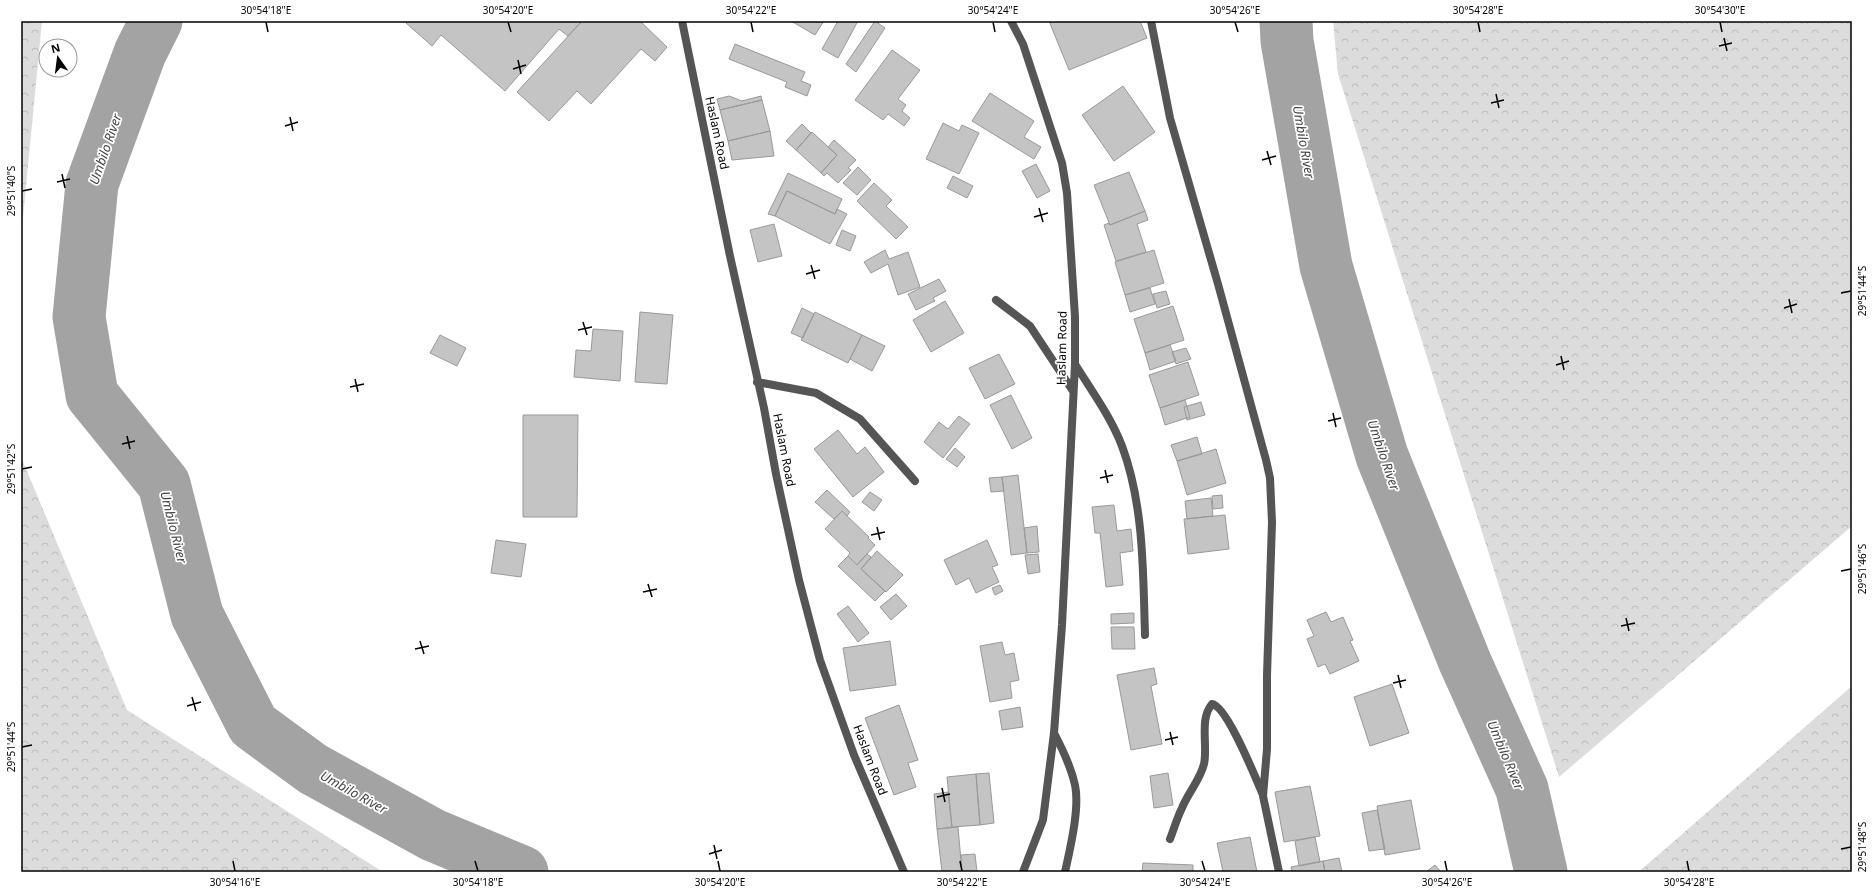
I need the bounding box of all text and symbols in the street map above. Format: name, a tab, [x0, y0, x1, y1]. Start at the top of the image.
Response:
text: 30°54'18"E	[241, 3, 291, 17]
text: 30°54'20"E	[483, 3, 533, 17]
text: 30°54'22"E	[726, 3, 776, 17]
text: 30°54'24"E	[968, 3, 1018, 17]
text: 30°54'26"E	[1210, 3, 1260, 17]
text: 30°54'28"E	[1453, 3, 1503, 17]
text: 30°54'30"E	[1695, 3, 1745, 17]
north arrow	[38, 38, 78, 78]
text: N	[49, 39, 62, 56]
street label: Haslam Road	[701, 95, 734, 171]
water label: Umbilo River	[1289, 104, 1319, 181]
water label: Umbilo River	[85, 110, 126, 187]
text: 29°51'40"S	[4, 165, 18, 216]
text: 29°51'44"S	[1855, 265, 1869, 316]
street label: Haslam Road	[1052, 311, 1071, 385]
street label: Haslam Road	[769, 412, 800, 488]
water label: Umbilo River	[1364, 417, 1405, 494]
text: 29°51'42"S	[4, 443, 18, 494]
water label: Umbilo River	[156, 489, 192, 566]
text: 29°51'46"S	[1855, 543, 1869, 594]
water label: Umbilo River	[1483, 718, 1529, 793]
text: 29°51'44"S	[4, 721, 18, 772]
street label: Haslam Road	[849, 722, 892, 798]
water label: Umbilo River	[317, 766, 391, 818]
text: 29°51'48"S	[1855, 821, 1869, 872]
text: 30°54'16"E	[210, 875, 260, 889]
text: 30°54'18"E	[453, 875, 503, 889]
text: 30°54'20"E	[695, 875, 745, 889]
text: 30°54'22"E	[937, 875, 987, 889]
text: 30°54'24"E	[1180, 875, 1230, 889]
text: 30°54'26"E	[1422, 875, 1472, 889]
text: 30°54'28"E	[1664, 875, 1714, 889]

